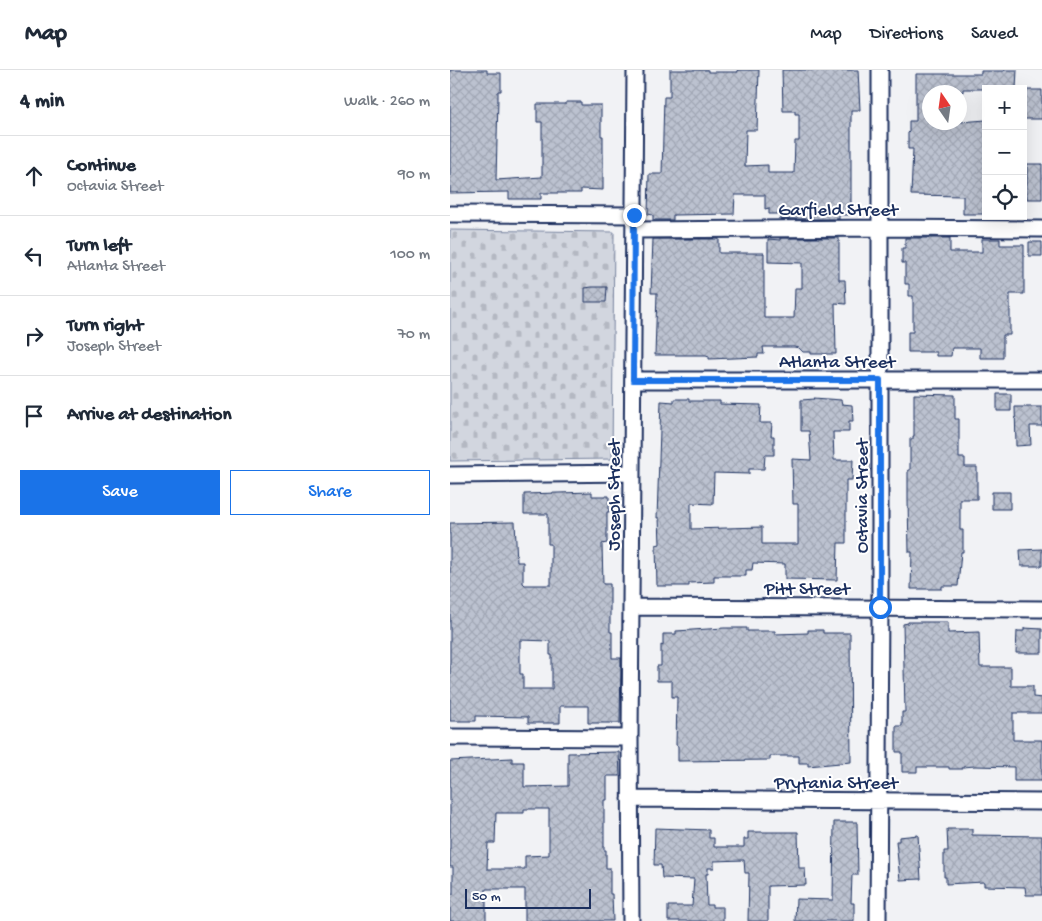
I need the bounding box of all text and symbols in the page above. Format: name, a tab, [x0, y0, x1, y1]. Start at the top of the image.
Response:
text: Map	[25, 20, 67, 49]
text: Map	[810, 24, 842, 45]
text: Directions	[870, 24, 943, 45]
text: Saved	[971, 24, 1017, 45]
north arrow	[922, 85, 967, 130]
map controls	[982, 85, 1027, 220]
button: +	[982, 85, 1027, 130]
text: 4 min	[20, 90, 64, 115]
text: Walk · 260 m	[344, 93, 430, 112]
button: −	[982, 130, 1027, 175]
text: Continue	[67, 155, 136, 178]
icon: ahead	[20, 162, 48, 190]
text: 90 m	[398, 166, 430, 185]
button: locate	[982, 175, 1027, 220]
text: Octavia Street	[67, 178, 163, 197]
street label: Garfield Street	[778, 200, 900, 223]
route end	[623, 204, 646, 227]
text: Turn left	[67, 235, 131, 258]
icon: left	[20, 242, 48, 270]
text: 100 m	[390, 246, 430, 265]
text: Atlanta Street	[67, 258, 165, 277]
text: Turn right	[67, 315, 143, 338]
icon: right	[20, 322, 48, 350]
text: 70 m	[397, 326, 430, 345]
text: Joseph Street	[67, 338, 161, 357]
street label: Atlanta Street	[779, 352, 897, 375]
icon: arrive	[20, 402, 48, 430]
text: Arrive at destination	[67, 404, 231, 427]
street label: Joseph Street	[604, 437, 627, 551]
street label: Octavia Street	[852, 437, 875, 553]
button: Save	[20, 470, 220, 515]
button: Share	[230, 470, 430, 515]
street label: Pitt Street	[763, 579, 852, 602]
route start	[869, 596, 892, 619]
street label: Prytania Street	[773, 773, 900, 796]
scale bar	[465, 886, 591, 909]
text: 50 m	[472, 889, 501, 906]

